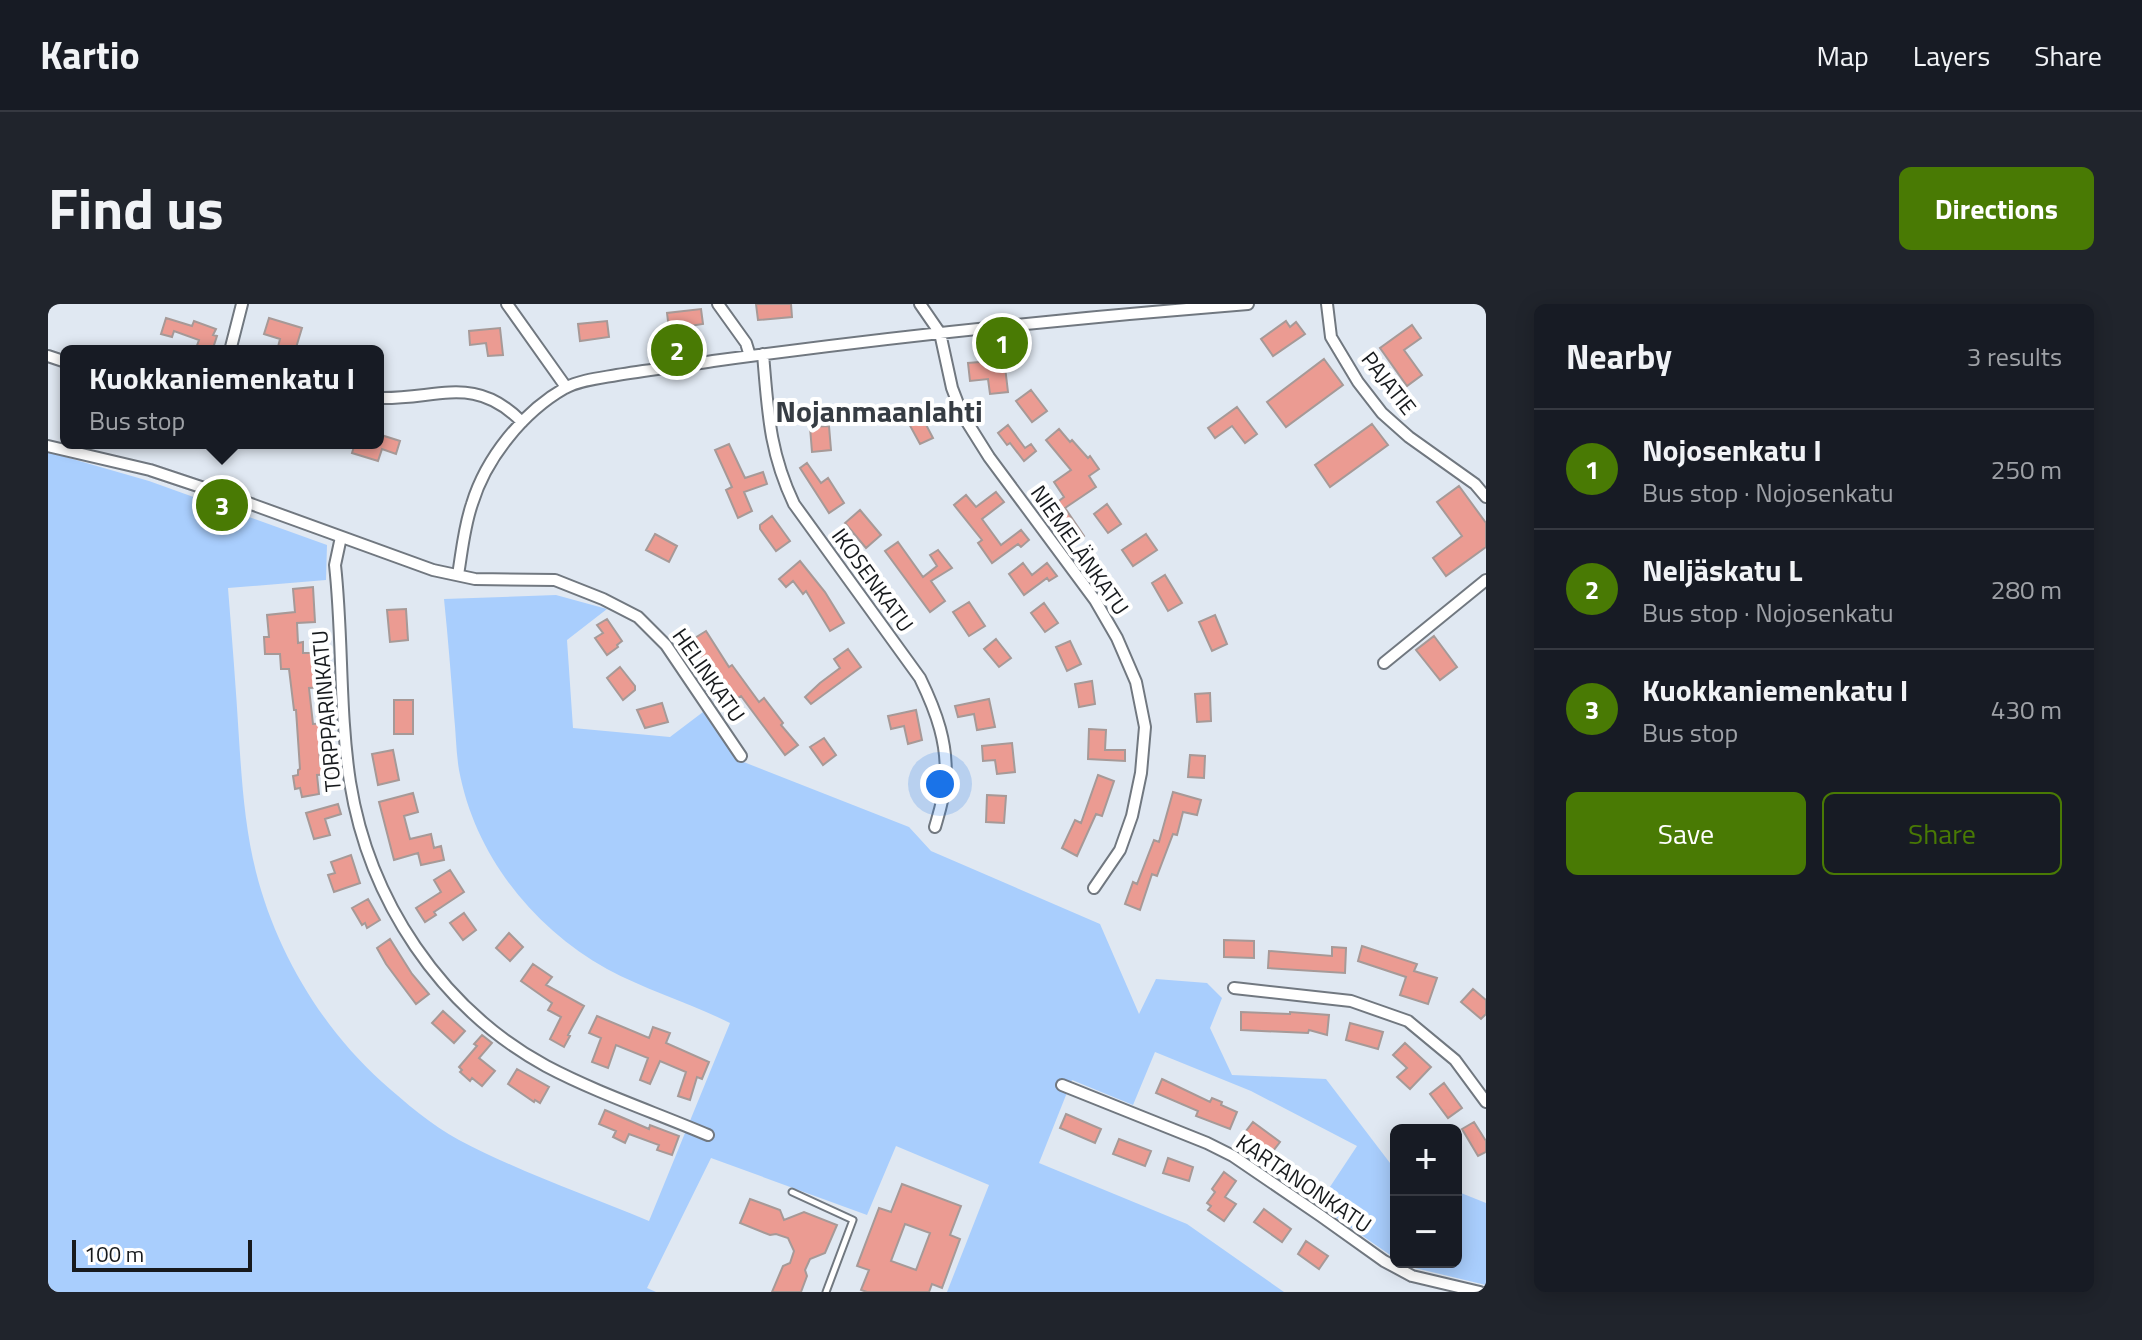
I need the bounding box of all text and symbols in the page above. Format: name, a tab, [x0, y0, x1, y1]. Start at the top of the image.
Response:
text: Kartio	[40, 26, 140, 84]
text: Map	[1816, 34, 1869, 77]
text: Layers	[1913, 34, 1990, 77]
text: Share	[2034, 34, 2102, 77]
text: Find us	[48, 166, 224, 251]
button: Directions	[1899, 167, 2094, 250]
pin: 1	[976, 313, 1028, 373]
pin: 2	[651, 320, 703, 380]
text: Nearby	[1566, 330, 1672, 382]
text: 3 results	[1967, 337, 2062, 376]
street label: PAJATIE	[1353, 344, 1425, 422]
popup	[60, 345, 384, 449]
text: Kuokkaniemenkatu I	[89, 355, 355, 401]
district label: Nojanmaanlahti	[775, 388, 983, 434]
text: Bus stop	[89, 401, 185, 440]
text: Nojosenkatu I	[1642, 427, 1822, 473]
text: 1	[1585, 450, 1599, 489]
text: 250 m	[1991, 450, 2062, 489]
text: Bus stop · Nojosenkatu	[1642, 473, 1893, 512]
pin: 3	[196, 475, 248, 535]
street label: NIEMELÄNKATU	[1022, 478, 1138, 622]
street label: IKOSENKATU	[824, 521, 922, 639]
text: Neljäskatu L	[1642, 547, 1802, 593]
text: 2	[1585, 570, 1599, 609]
text: 280 m	[1991, 570, 2062, 609]
text: Bus stop · Nojosenkatu	[1642, 593, 1893, 632]
street label: HELINKATU	[664, 621, 754, 729]
street label: TORPPARINKATU	[302, 629, 350, 793]
text: Kuokkaniemenkatu I	[1642, 667, 1908, 713]
text: 3	[1585, 690, 1599, 729]
text: 430 m	[1991, 690, 2062, 729]
text: Bus stop	[1642, 713, 1738, 752]
your location	[920, 764, 960, 804]
button: Save	[1566, 792, 1806, 875]
button: Share	[1822, 792, 2062, 875]
map controls	[1390, 1124, 1462, 1268]
button: +	[1390, 1124, 1462, 1196]
street label: KARTANONKATU	[1229, 1125, 1379, 1241]
button: −	[1390, 1196, 1462, 1268]
scale bar	[72, 1236, 252, 1272]
text: 100 m	[84, 1237, 144, 1271]

